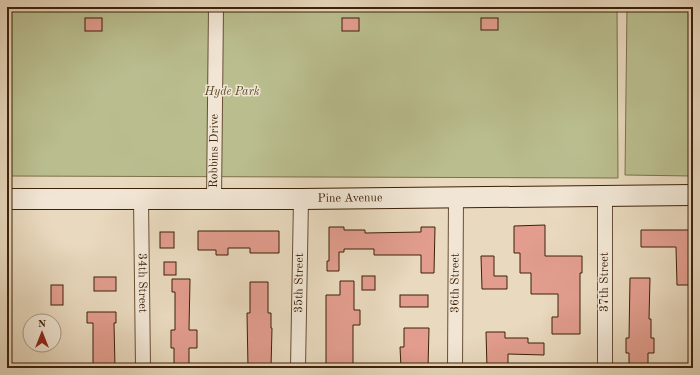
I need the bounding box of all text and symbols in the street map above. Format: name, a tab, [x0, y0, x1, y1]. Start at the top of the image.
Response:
park label: Hyde Park	[203, 86, 260, 98]
street label: Robbins Drive	[208, 113, 221, 188]
street label: Pine Avenue	[317, 192, 383, 205]
street label: 37th Street	[599, 252, 611, 312]
street label: 34th Street	[136, 253, 148, 313]
street label: 35th Street	[292, 253, 306, 313]
street label: 36th Street	[449, 253, 462, 313]
north arrow	[22, 313, 62, 353]
text: N	[38, 319, 47, 330]

